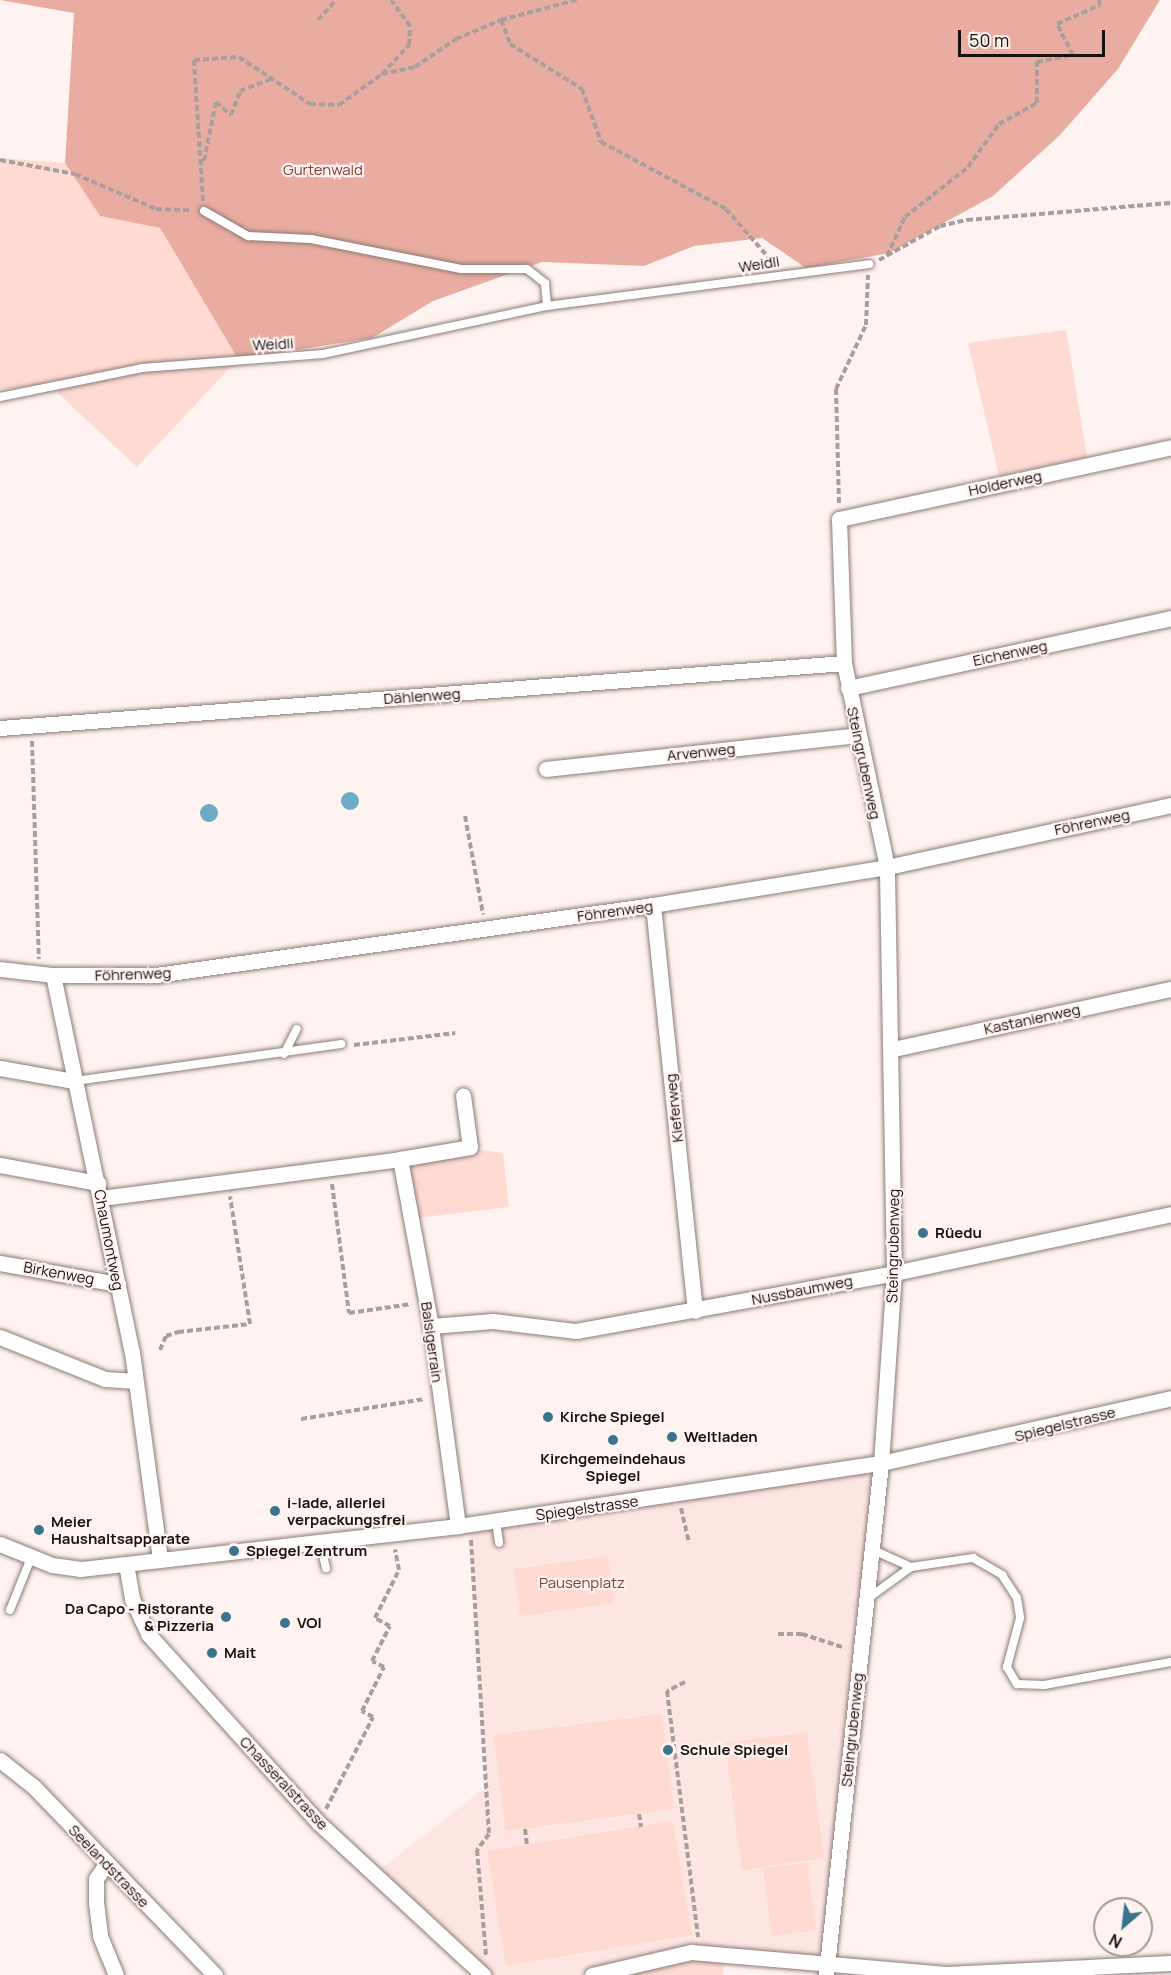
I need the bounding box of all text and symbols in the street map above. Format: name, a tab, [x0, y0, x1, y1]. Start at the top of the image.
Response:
scale bar	[961, 18, 1108, 56]
text: 50 m	[969, 28, 1009, 52]
park label: Gurtenwald	[283, 161, 363, 179]
street label: Weidli	[737, 252, 781, 276]
street label: Weidli	[252, 334, 294, 354]
street label: Holderweg	[967, 466, 1043, 500]
street label: Eichenweg	[971, 636, 1049, 670]
street label: Dählenweg	[383, 684, 461, 708]
street label: Steingrubenweg	[843, 705, 885, 821]
street label: Arvenweg	[666, 739, 736, 765]
street label: Föhrenweg	[1053, 805, 1131, 839]
street label: Föhrenweg	[576, 897, 654, 925]
street label: Föhrenweg	[94, 964, 172, 984]
street label: Kastanienweg	[982, 1000, 1082, 1038]
street label: Kieferweg	[661, 1073, 687, 1143]
street label: Chaumontweg	[90, 1188, 128, 1292]
street label: Steingrubenweg	[883, 1189, 903, 1303]
place label: Rüedu	[935, 1224, 982, 1242]
marker: Rüedu	[916, 1226, 930, 1240]
street label: Birkenweg	[22, 1258, 96, 1288]
street label: Nussbaumweg	[750, 1271, 854, 1309]
street label: Balsigerrain	[417, 1300, 447, 1384]
street label: Spiegelstrasse	[1013, 1403, 1117, 1445]
place label: Kirche Spiegel	[560, 1408, 665, 1426]
marker: Kirche Spiegel	[541, 1410, 555, 1424]
place label: Weltladen	[684, 1428, 758, 1446]
marker: Weltladen	[665, 1430, 679, 1444]
marker: Kirchgemeindehaus Spiegel	[606, 1433, 620, 1447]
place label: Kirchgemeindehaus Spiegel	[540, 1449, 686, 1484]
street label: Spiegelstrasse	[535, 1492, 639, 1524]
place label: i-lade, allerlei verpackungsfrei	[287, 1493, 405, 1528]
marker: i-lade, allerlei verpackungsfrei	[268, 1504, 282, 1518]
place label: Meier Haushaltsapparate	[51, 1512, 190, 1547]
marker: Meier Haushaltsapparate	[32, 1523, 46, 1537]
place label: Spiegel Zentrum	[246, 1542, 367, 1560]
marker: Spiegel Zentrum	[227, 1544, 241, 1558]
park label: Pausenplatz	[539, 1574, 625, 1592]
place label: Da Capo - Ristorante & Pizzeria	[65, 1599, 214, 1634]
marker: Da Capo - Ristorante & Pizzeria	[219, 1610, 233, 1624]
place label: VOI	[297, 1614, 322, 1632]
marker: VOI	[278, 1616, 292, 1630]
place label: Mait	[224, 1644, 256, 1662]
marker: Mait	[205, 1646, 219, 1660]
street label: Steingrubenweg	[837, 1672, 867, 1788]
street label: Chasseralstrasse	[236, 1733, 332, 1833]
place label: Schule Spiegel	[680, 1741, 788, 1759]
marker: Schule Spiegel	[661, 1743, 675, 1757]
street label: Seelandstrasse	[65, 1821, 153, 1911]
north arrow	[1093, 1897, 1153, 1957]
text: N	[1105, 1929, 1126, 1954]

